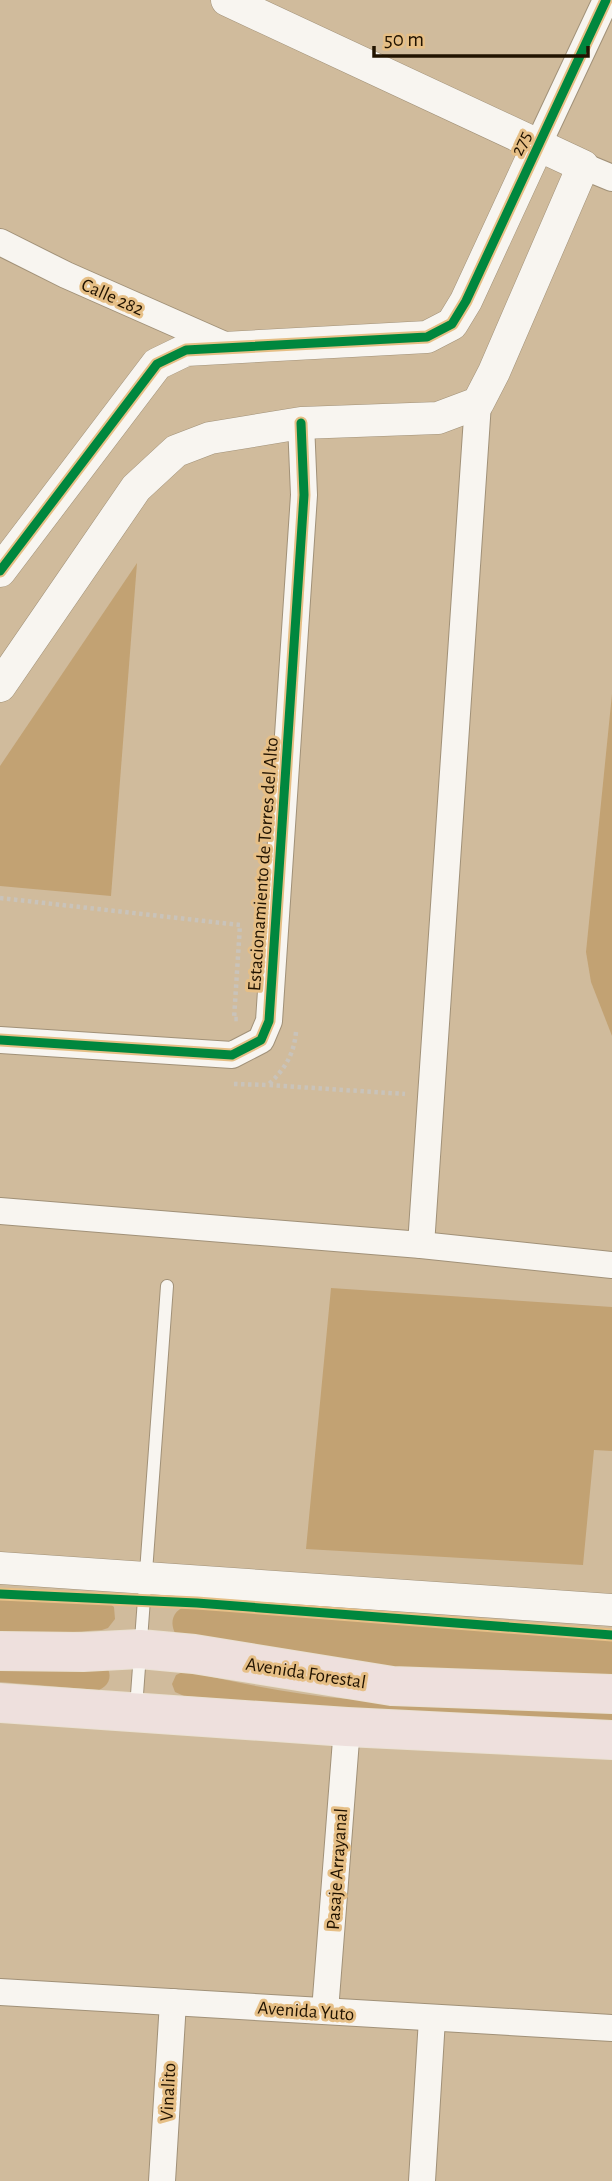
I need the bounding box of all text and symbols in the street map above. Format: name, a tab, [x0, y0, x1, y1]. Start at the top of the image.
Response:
scale bar	[374, 14, 588, 58]
text: 50 m	[384, 29, 424, 50]
street label: 275	[508, 128, 535, 159]
street label: Calle 282	[78, 275, 147, 320]
street label: Estacionamiento de Torres del Alto	[245, 737, 282, 992]
street label: Avenida Forestal	[244, 1655, 367, 1692]
street label: Pasaje Arrayanal	[324, 1808, 351, 1931]
street label: Avenida Yuto	[257, 1999, 355, 2024]
street label: Vinalito	[157, 2062, 180, 2122]

